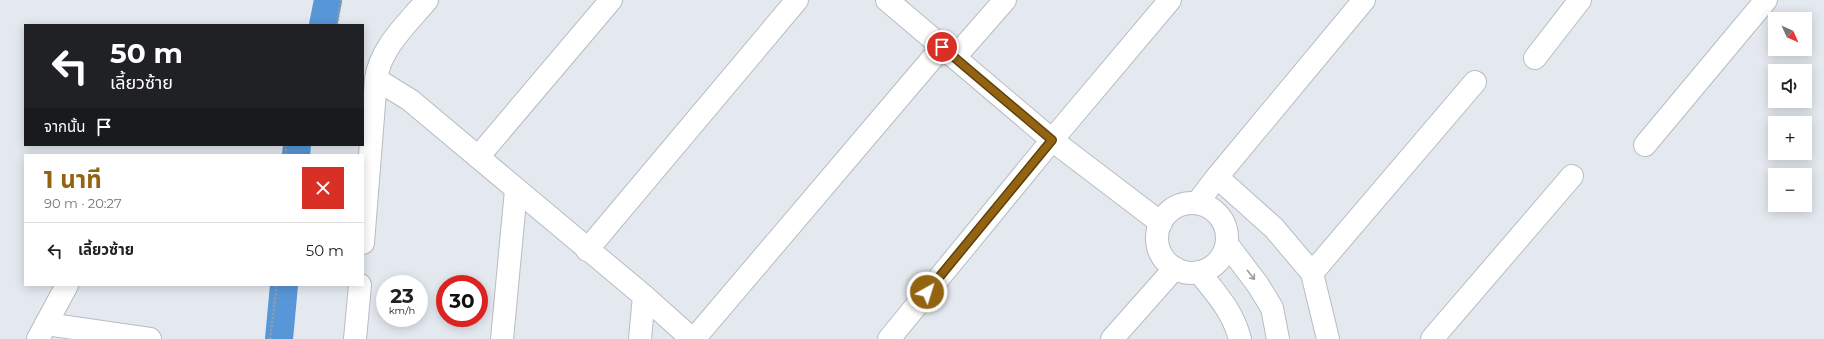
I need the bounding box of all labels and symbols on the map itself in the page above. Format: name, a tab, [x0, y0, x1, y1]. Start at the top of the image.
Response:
north arrow	[1768, 12, 1812, 56]
pin	[925, 30, 959, 64]
one-way arrow	[1247, 269, 1255, 280]
position arrow	[906, 271, 948, 313]
speed limit sign: 30	[436, 275, 488, 327]

